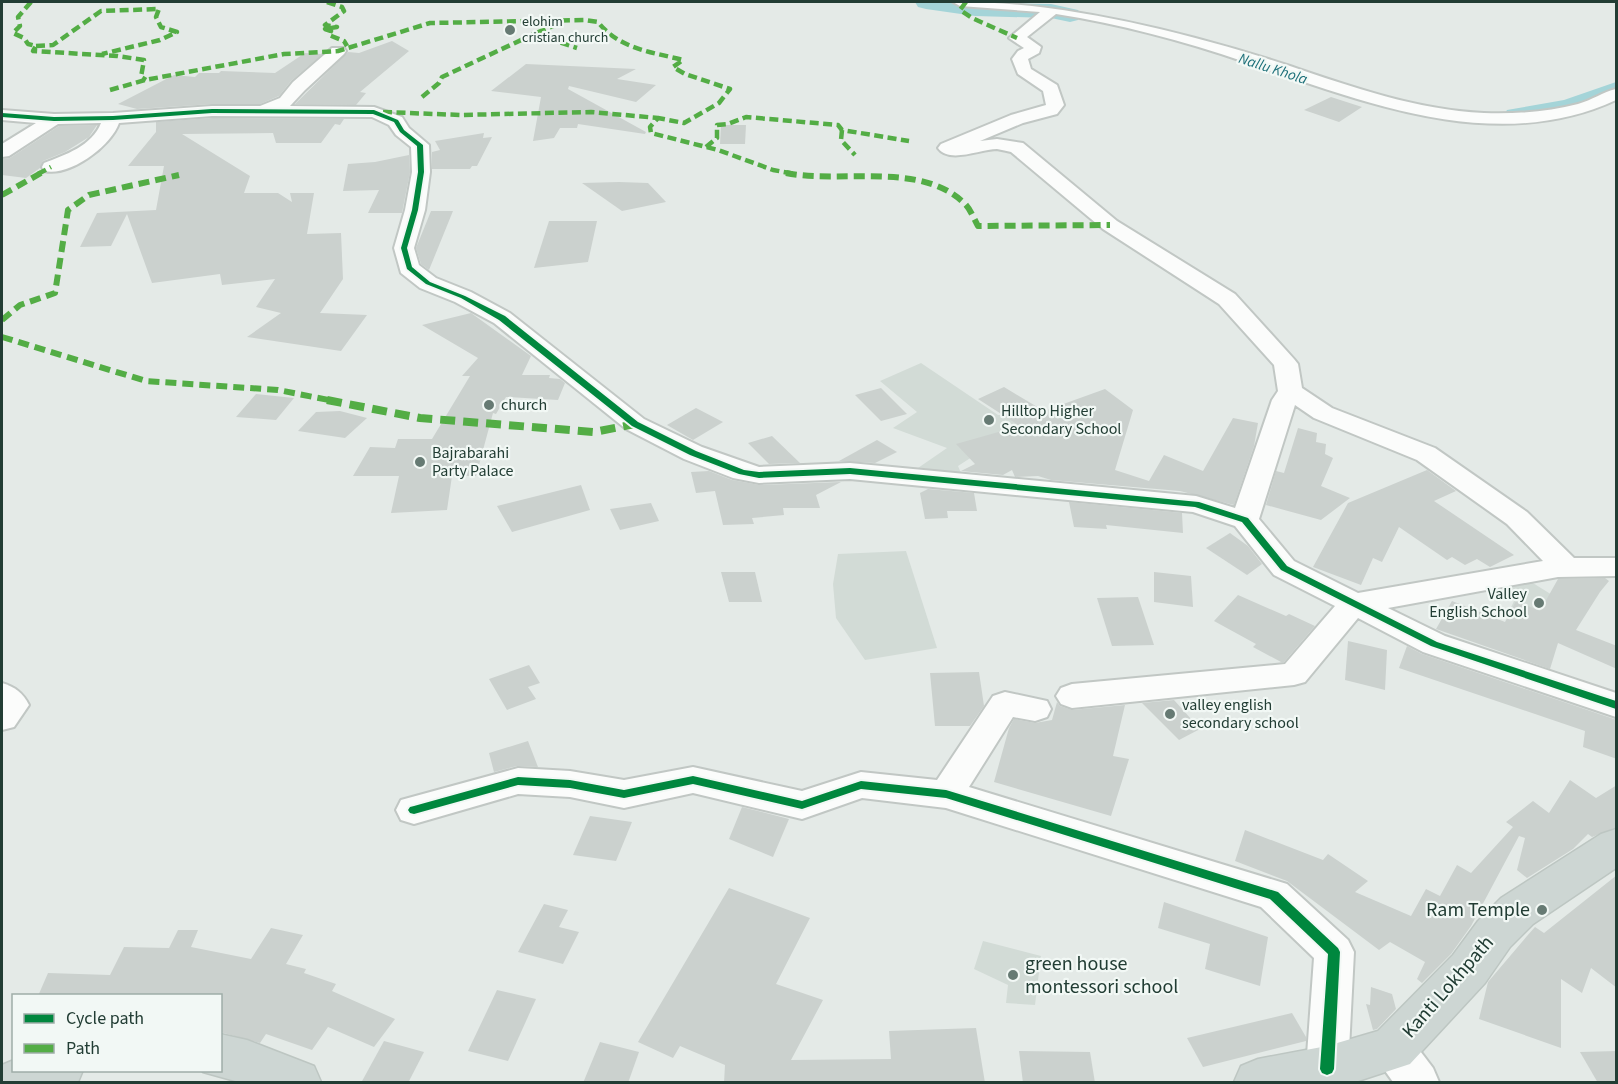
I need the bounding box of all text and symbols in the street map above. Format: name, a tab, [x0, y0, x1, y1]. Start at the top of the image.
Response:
place label: elohim cristian church	[522, 12, 608, 48]
marker: elohim cristian church	[503, 23, 517, 37]
water label: Nallu Khola	[1236, 48, 1310, 90]
place label: church	[501, 394, 547, 416]
marker: church	[482, 398, 496, 412]
place label: Hilltop Higher Secondary School	[1001, 400, 1121, 440]
marker: Hilltop Higher Secondary School	[982, 413, 996, 427]
place label: Bajrabarahi Party Palace	[432, 442, 514, 482]
marker: Bajrabarahi Party Palace	[413, 455, 427, 469]
place label: Valley English School	[1429, 583, 1528, 623]
marker: Valley English School	[1532, 596, 1546, 610]
place label: valley english secondary school	[1182, 694, 1299, 734]
marker: valley english secondary school	[1163, 707, 1177, 721]
place label: Ram Temple	[1426, 896, 1530, 924]
marker: Ram Temple	[1535, 903, 1549, 917]
street label: Kanti Lokhpath	[1396, 930, 1500, 1044]
place label: green house montessori school	[1025, 950, 1178, 1001]
marker: green house montessori school	[1006, 968, 1020, 982]
legend	[12, 994, 222, 1072]
text: Cycle path	[66, 1006, 144, 1031]
text: Path	[66, 1036, 100, 1061]

